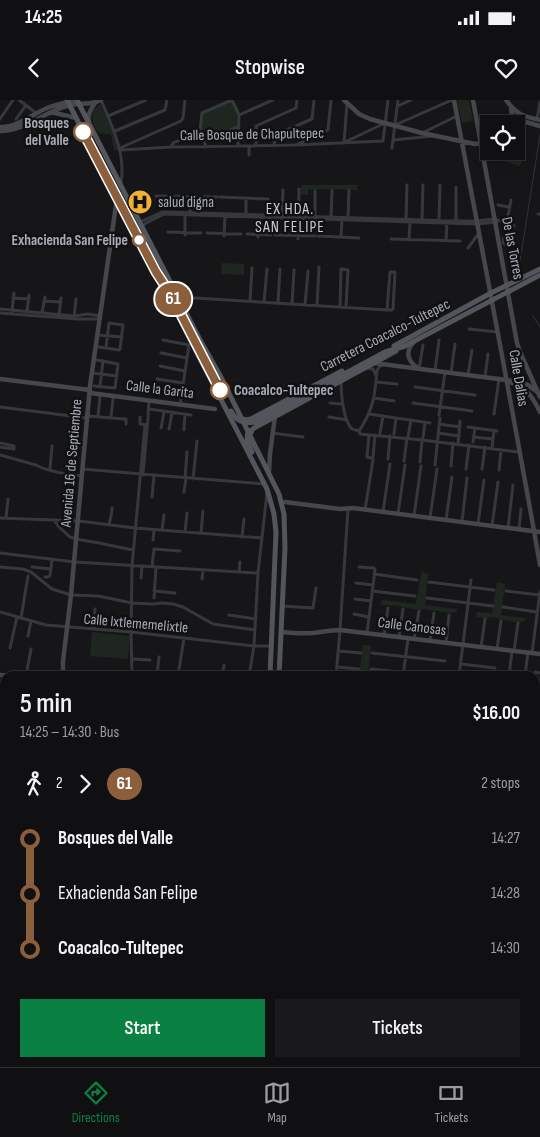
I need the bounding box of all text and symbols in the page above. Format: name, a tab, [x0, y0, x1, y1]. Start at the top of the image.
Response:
text: 14:25	[25, 6, 62, 29]
icon: back	[20, 54, 48, 82]
text: Stopwise	[235, 54, 305, 81]
icon: heart	[492, 54, 520, 82]
place label: Bosques del Valle	[24, 114, 69, 150]
map controls	[480, 115, 525, 160]
button: locate	[480, 115, 525, 160]
marker: Bosques del Valle	[73, 122, 93, 142]
street label: Calle Bosque de Chapultepec	[180, 124, 324, 145]
hospital icon: salud digna	[127, 189, 153, 215]
place label: salud digna	[158, 193, 214, 212]
district label: EX HDA. SAN FELIPE	[255, 200, 325, 237]
street label: De las Torres	[497, 215, 528, 281]
place label: Exhacienda San Felipe	[11, 231, 128, 250]
marker: Exhacienda San Felipe	[132, 233, 146, 247]
line badge: 61	[150, 283, 196, 315]
text: 61	[165, 288, 181, 309]
street label: Carretera Coacalco-Tultepec	[317, 294, 453, 376]
street label: Calle Dalias	[504, 348, 533, 408]
street label: Calle la Garita	[125, 376, 195, 403]
marker: Coacalco-Tultepec	[210, 380, 230, 400]
place label: Coacalco-Tultepec	[234, 381, 333, 400]
street label: Avenida 16 de Septiembre	[56, 398, 87, 529]
street label: Calle Ixtlememelixtle	[83, 609, 189, 638]
street label: Calle Canosas	[377, 613, 447, 640]
text: 5 min	[20, 687, 72, 720]
text: $16.00	[472, 702, 520, 725]
text: 14:25 – 14:30 · Bus	[20, 723, 119, 742]
icon: walk	[20, 770, 48, 798]
icon: forward	[71, 770, 99, 798]
text: 61	[117, 773, 132, 794]
text: 2	[56, 774, 63, 793]
text: 2 stops	[481, 774, 520, 793]
text: Bosques del Valle	[58, 827, 173, 850]
text: 14:27	[492, 829, 520, 848]
text: Exhacienda San Felipe	[58, 882, 198, 905]
text: 14:28	[491, 884, 520, 903]
text: Coacalco-Tultepec	[58, 937, 184, 960]
text: 14:30	[491, 939, 520, 958]
button: Start	[20, 999, 265, 1057]
button: Tickets	[275, 999, 520, 1057]
tab: Directions	[72, 1079, 120, 1126]
tab: Map	[263, 1079, 291, 1126]
tab: Tickets	[435, 1079, 468, 1126]

